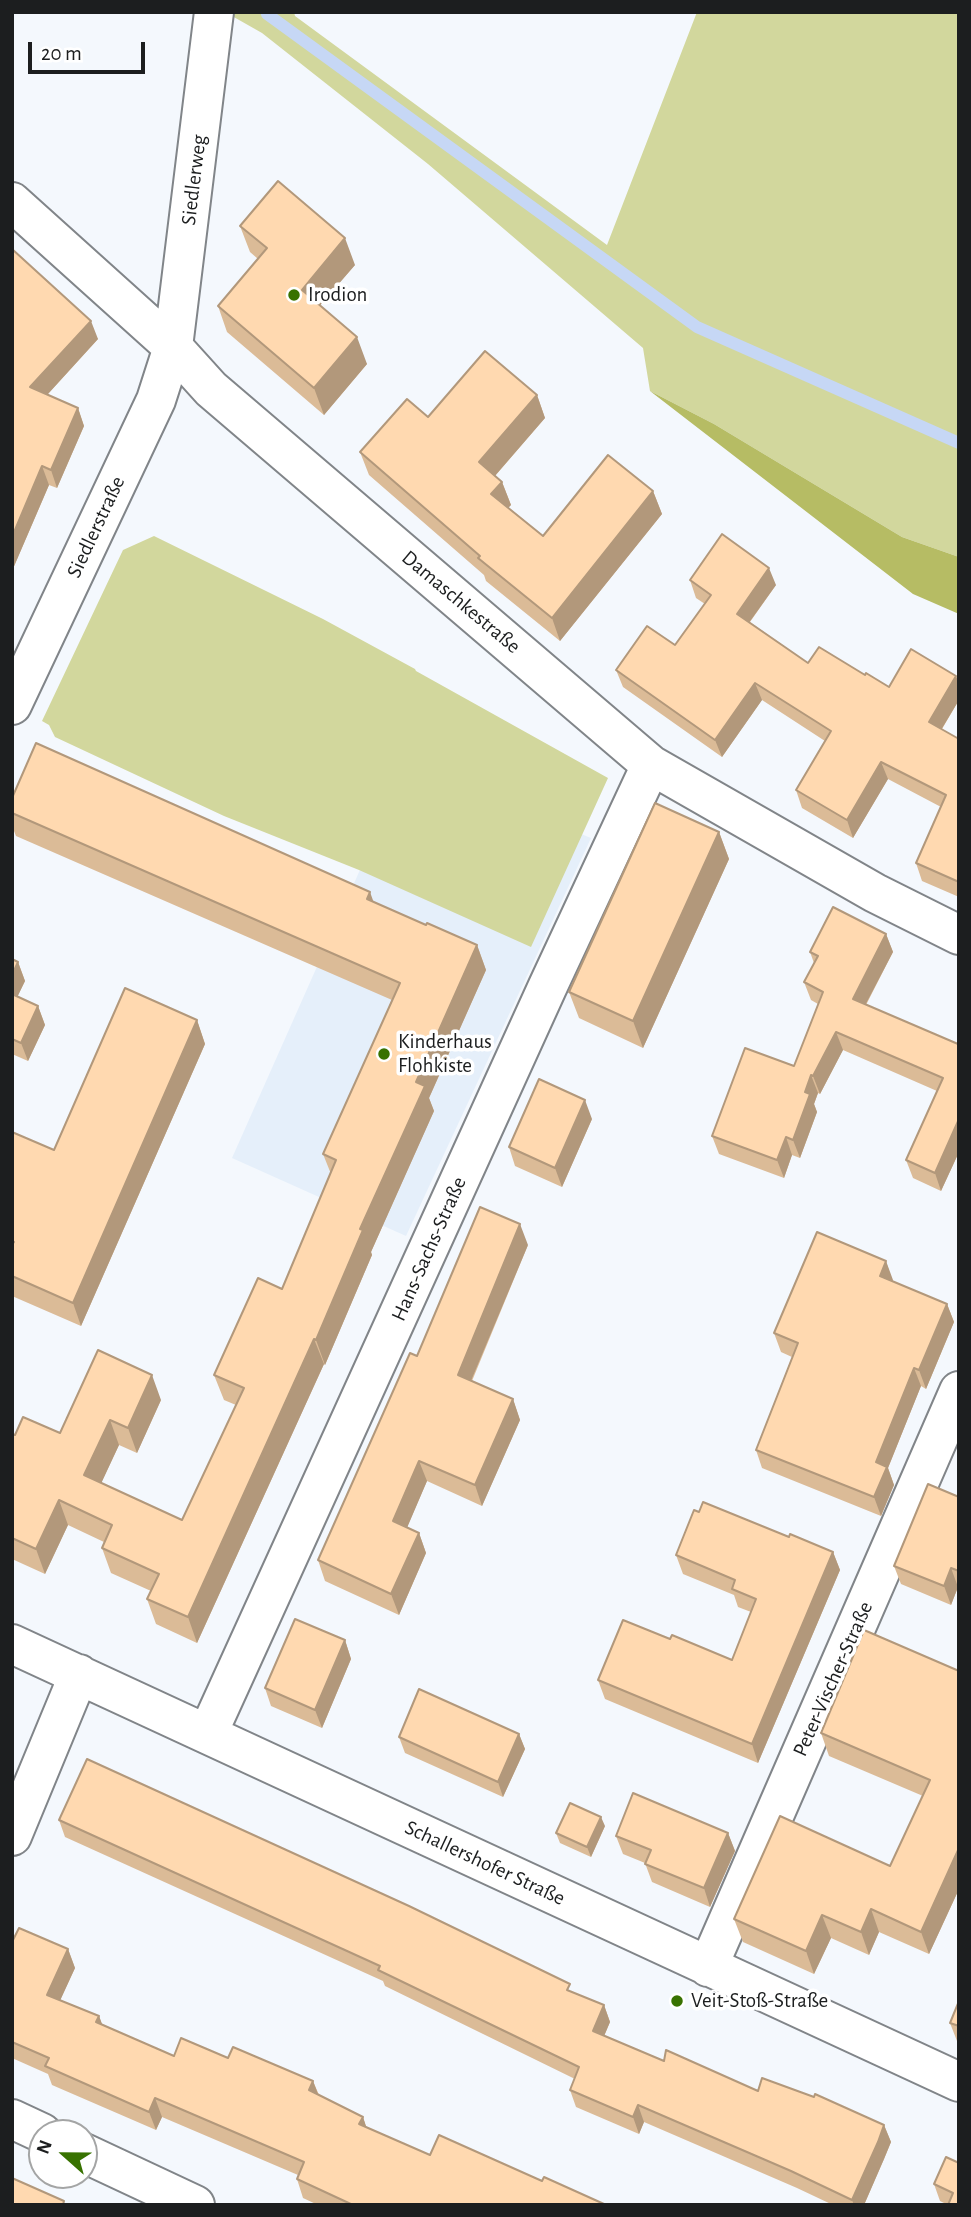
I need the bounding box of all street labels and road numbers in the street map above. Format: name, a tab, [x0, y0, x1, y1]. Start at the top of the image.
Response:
street label: Siedlerweg	[176, 133, 212, 227]
street label: Siedlerstraße	[61, 472, 131, 582]
street label: Damaschkestraße	[396, 545, 526, 659]
street label: Hans-Sachs-Straße	[386, 1173, 472, 1325]
street label: Peter-Vischer-Straße	[788, 1598, 878, 1760]
street label: Schallershofer Straße	[401, 1815, 569, 1911]

